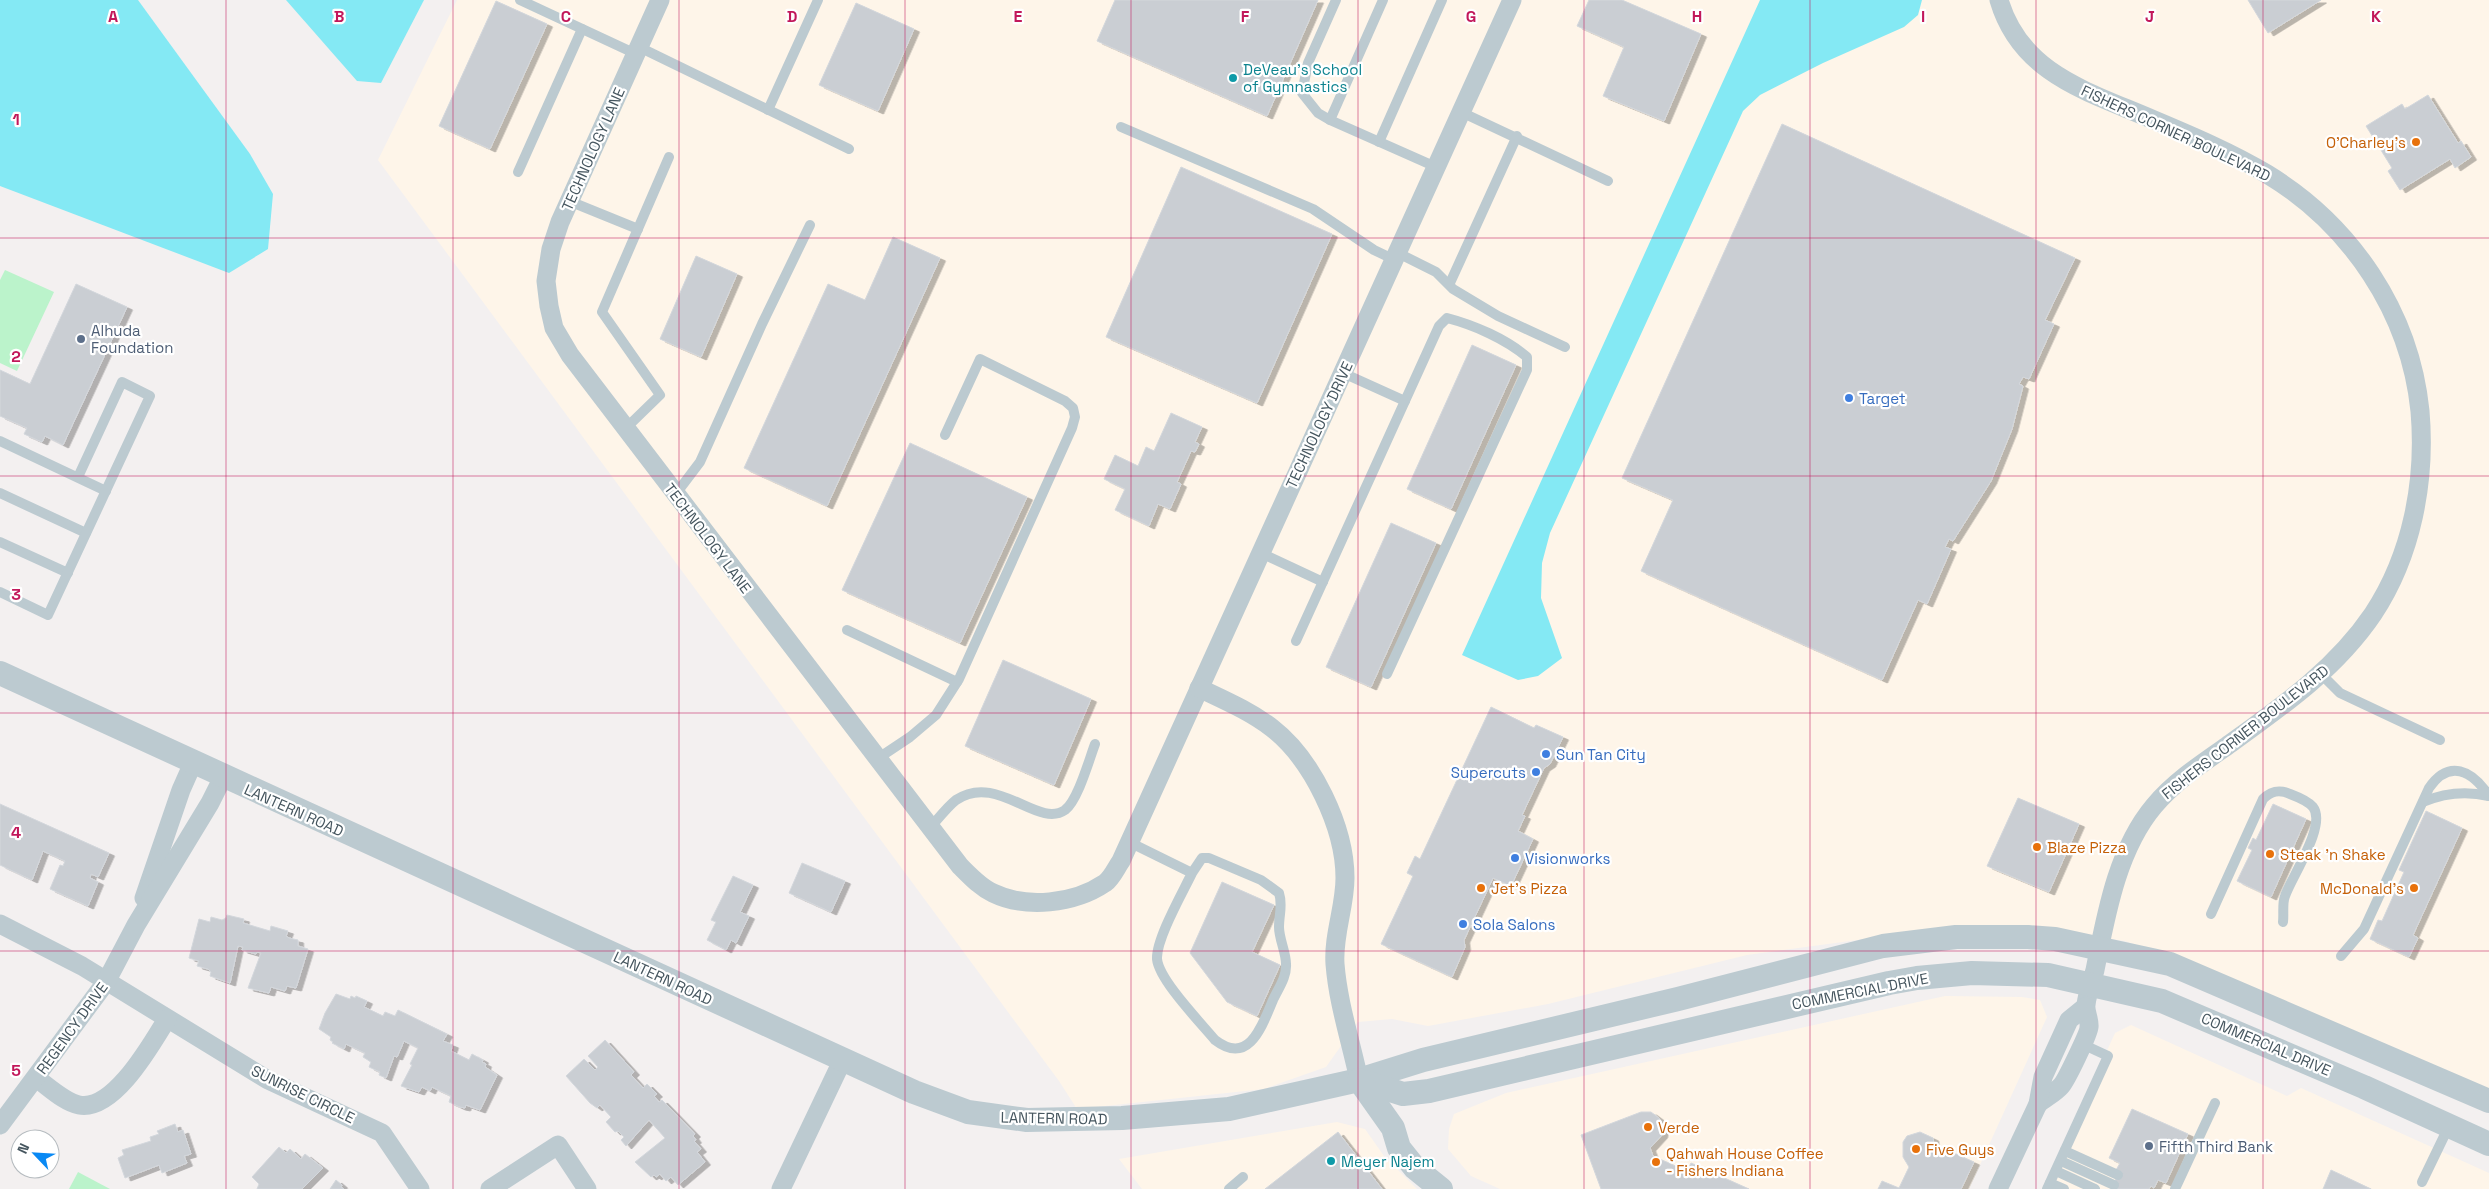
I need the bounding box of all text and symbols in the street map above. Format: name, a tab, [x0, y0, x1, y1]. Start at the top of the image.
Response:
text: A	[108, 6, 118, 27]
text: B	[334, 6, 344, 27]
text: C	[561, 6, 571, 27]
text: D	[787, 6, 797, 27]
text: E	[1014, 6, 1023, 27]
text: F	[1241, 6, 1250, 27]
text: G	[1466, 6, 1476, 27]
text: H	[1692, 6, 1702, 27]
text: I	[1921, 6, 1925, 27]
text: J	[2145, 6, 2155, 27]
text: K	[2371, 6, 2381, 27]
place label: DeVeau's School of Gymnastics	[1243, 60, 1362, 96]
marker: DeVeau's School of Gymnastics	[1227, 72, 1239, 84]
street label: FISHERS CORNER BOULEVARD	[2078, 81, 2274, 185]
street label: TECHNOLOGY LANE	[557, 84, 629, 214]
text: 1	[12, 109, 20, 130]
place label: O'Charley's	[2326, 133, 2406, 152]
marker: O'Charley's	[2410, 136, 2422, 148]
place label: Alhuda Foundation	[91, 321, 174, 357]
marker: Alhuda Foundation	[75, 333, 87, 345]
text: 2	[11, 346, 21, 367]
street label: TECHNOLOGY DRIVE	[1281, 359, 1357, 491]
place label: Target	[1859, 389, 1906, 408]
marker: Target	[1843, 392, 1855, 404]
street label: TECHNOLOGY LANE	[660, 479, 756, 597]
text: 3	[11, 584, 21, 605]
street label: FISHERS CORNER BOULEVARD	[2158, 661, 2332, 803]
place label: Sun Tan City	[1556, 745, 1646, 764]
marker: Sun Tan City	[1540, 748, 1552, 760]
place label: Supercuts	[1451, 763, 1526, 782]
marker: Supercuts	[1530, 766, 1542, 778]
street label: LANTERN ROAD	[241, 780, 347, 840]
text: 4	[11, 822, 21, 843]
place label: Blaze Pizza	[2047, 838, 2127, 857]
marker: Blaze Pizza	[2031, 841, 2043, 853]
place label: Steak 'n Shake	[2280, 845, 2386, 864]
marker: Steak 'n Shake	[2264, 848, 2276, 860]
place label: Visionworks	[1525, 849, 1611, 868]
marker: Visionworks	[1509, 852, 1521, 864]
place label: Jet's Pizza	[1491, 879, 1568, 898]
place label: McDonald's	[2320, 879, 2404, 898]
marker: Jet's Pizza	[1475, 882, 1487, 894]
marker: McDonald's	[2408, 882, 2420, 894]
place label: Sola Salons	[1473, 915, 1556, 934]
marker: Sola Salons	[1457, 918, 1469, 930]
street label: LANTERN ROAD	[611, 947, 716, 1009]
street label: COMMERCIAL DRIVE	[1790, 968, 1930, 1014]
street label: REGENCY DRIVE	[32, 978, 112, 1078]
street label: COMMERCIAL DRIVE	[2198, 1008, 2334, 1080]
text: 5	[11, 1060, 21, 1081]
street label: SUNRISE CIRCLE	[248, 1061, 358, 1127]
street label: LANTERN ROAD	[1000, 1108, 1108, 1128]
place label: Verde	[1658, 1118, 1700, 1137]
marker: Verde	[1642, 1121, 1654, 1133]
north arrow	[10, 1129, 60, 1179]
place label: Fifth Third Bank	[2159, 1137, 2273, 1156]
text: N	[13, 1140, 33, 1157]
place label: Five Guys	[1926, 1140, 1995, 1159]
marker: Fifth Third Bank	[2143, 1140, 2155, 1152]
marker: Five Guys	[1910, 1143, 1922, 1155]
place label: Qahwah House Coffee - Fishers Indiana	[1666, 1144, 1824, 1180]
place label: Meyer Najem	[1341, 1152, 1435, 1171]
marker: Meyer Najem	[1325, 1155, 1337, 1167]
marker: Qahwah House Coffee - Fishers Indiana	[1650, 1156, 1662, 1168]

